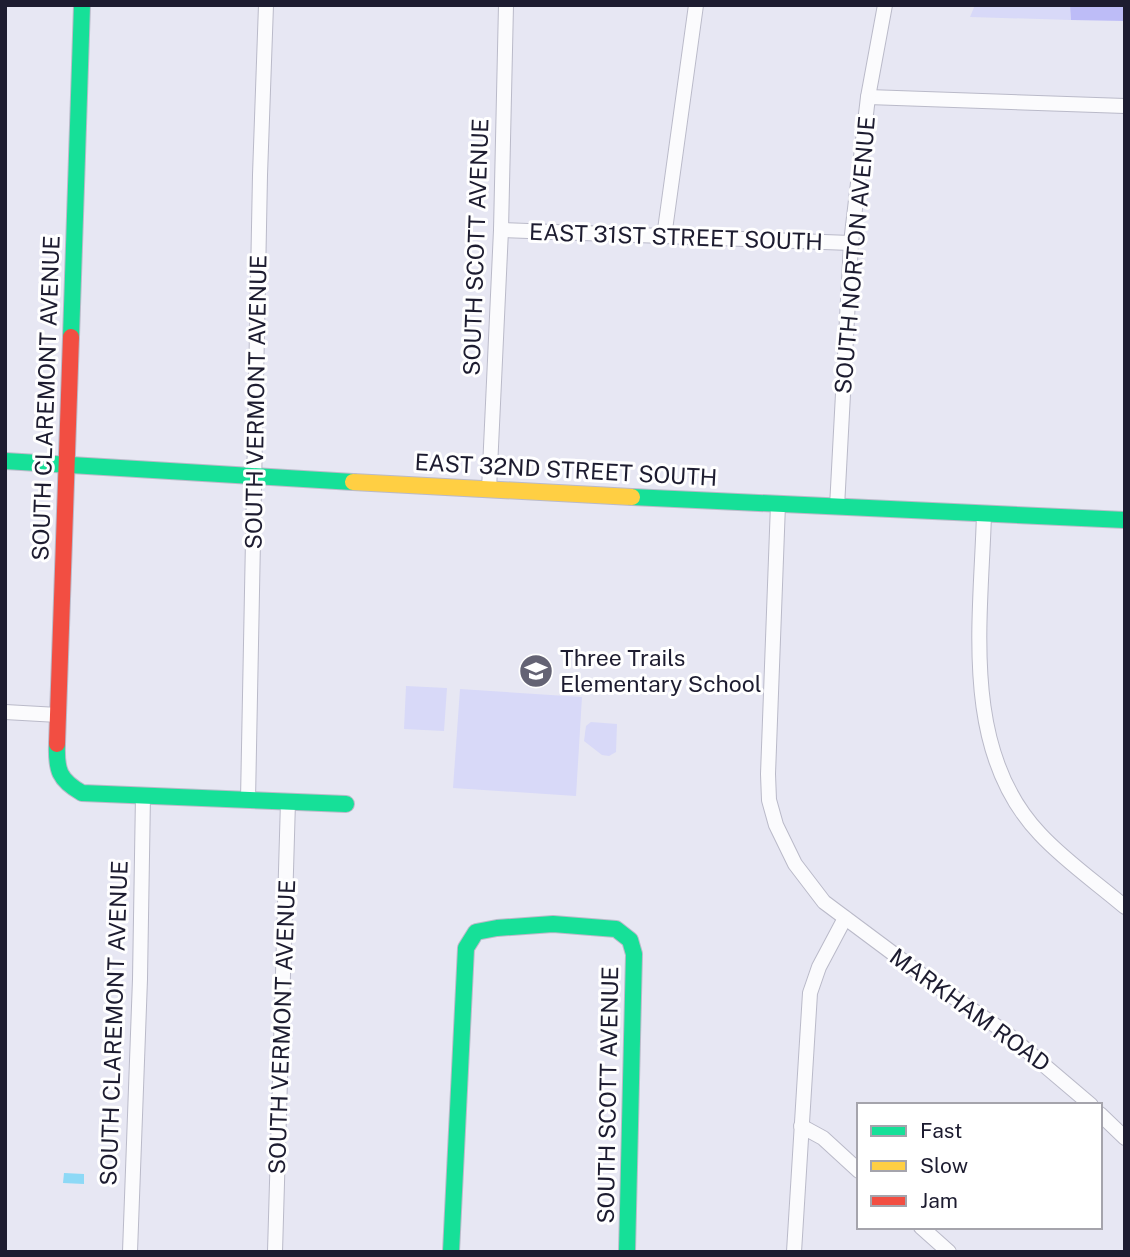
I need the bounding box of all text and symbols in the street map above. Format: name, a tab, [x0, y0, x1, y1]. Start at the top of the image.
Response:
street label: SOUTH NORTON AVENUE	[829, 115, 880, 395]
street label: SOUTH SCOTT AVENUE	[458, 118, 493, 376]
street label: EAST 31ST STREET SOUTH	[529, 218, 823, 255]
street label: SOUTH CLAREMONT AVENUE	[26, 235, 65, 561]
street label: SOUTH VERMONT AVENUE	[239, 254, 272, 549]
street label: EAST 32ND STREET SOUTH	[414, 448, 718, 491]
place label: Three Trails Elementary School	[560, 644, 762, 697]
school or university icon: Three Trails Elementary School	[517, 652, 555, 690]
street label: SOUTH CLAREMONT AVENUE	[94, 860, 133, 1186]
street label: SOUTH VERMONT AVENUE	[263, 879, 300, 1175]
street label: MARKHAM ROAD	[885, 942, 1056, 1077]
street label: SOUTH SCOTT AVENUE	[592, 966, 623, 1224]
legend	[857, 1103, 1102, 1229]
text: Fast	[920, 1118, 962, 1143]
text: Slow	[920, 1153, 968, 1178]
text: Jam	[920, 1188, 958, 1213]

